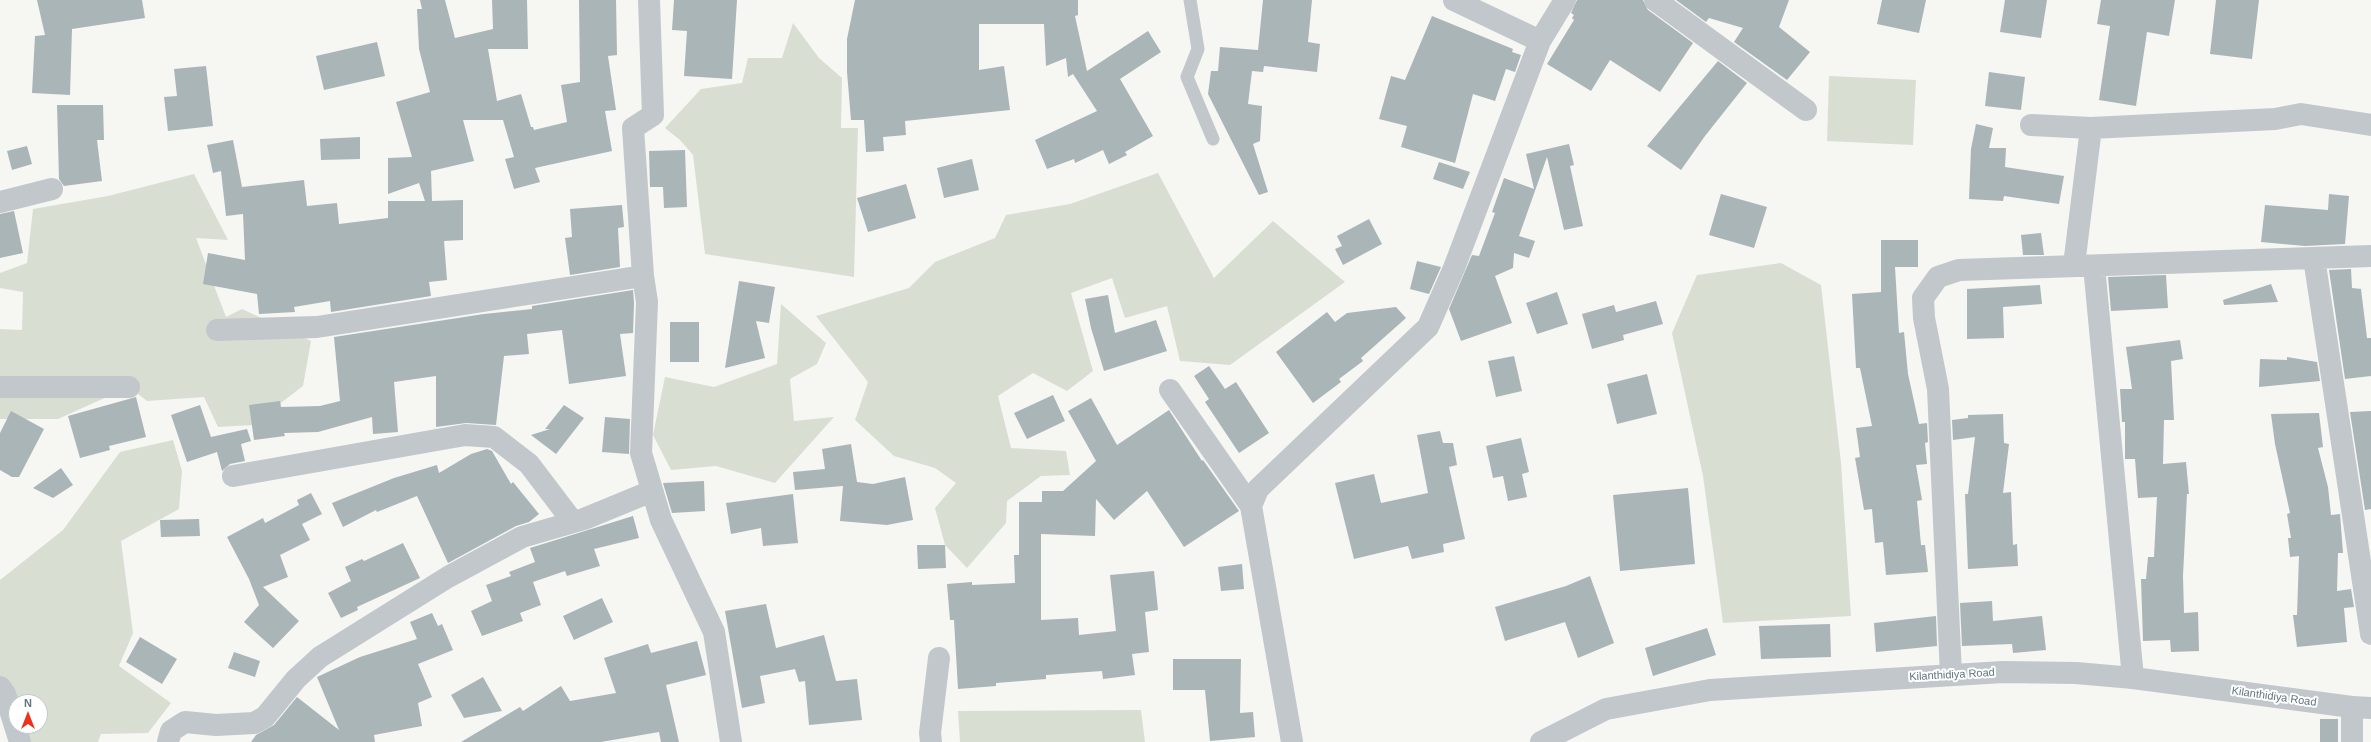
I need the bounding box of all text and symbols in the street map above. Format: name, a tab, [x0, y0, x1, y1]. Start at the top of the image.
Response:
street label: Kilanthidiya Road	[1909, 666, 1995, 684]
street label: Kilanthidiya Road	[2231, 685, 2317, 709]
north arrow	[8, 694, 48, 734]
text: N	[24, 697, 32, 709]

